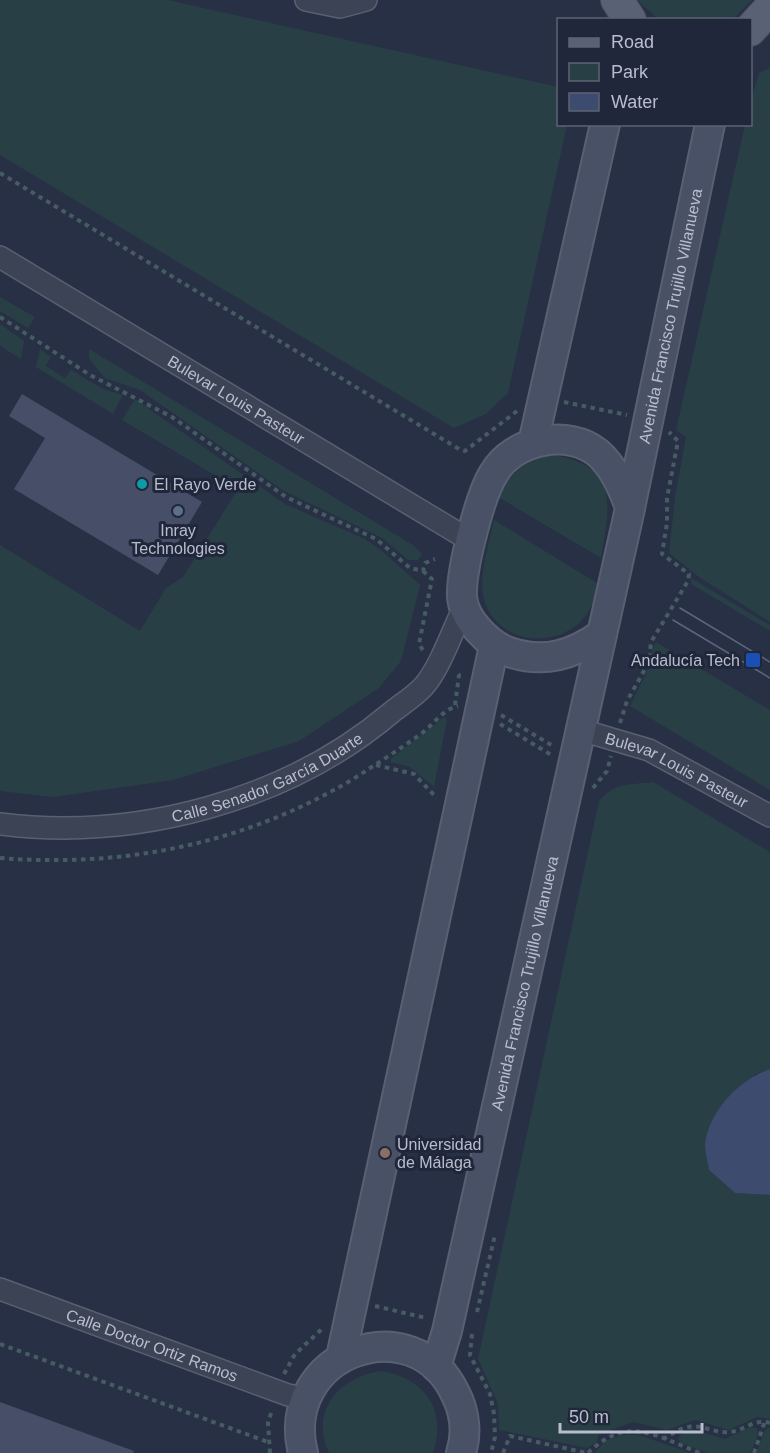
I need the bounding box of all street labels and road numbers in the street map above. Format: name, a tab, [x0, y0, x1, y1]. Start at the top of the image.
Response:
street label: Avenida Francisco Trujillo Villanueva	[636, 187, 705, 445]
street label: Bulevar Louis Pasteur	[165, 352, 308, 448]
street label: Calle Senador García Duarte	[170, 730, 366, 825]
street label: Bulevar Louis Pasteur	[603, 730, 751, 812]
street label: Avenida Francisco Trujillo Villanueva	[488, 854, 561, 1112]
street label: Calle Doctor Ortiz Ramos	[64, 1306, 240, 1385]

